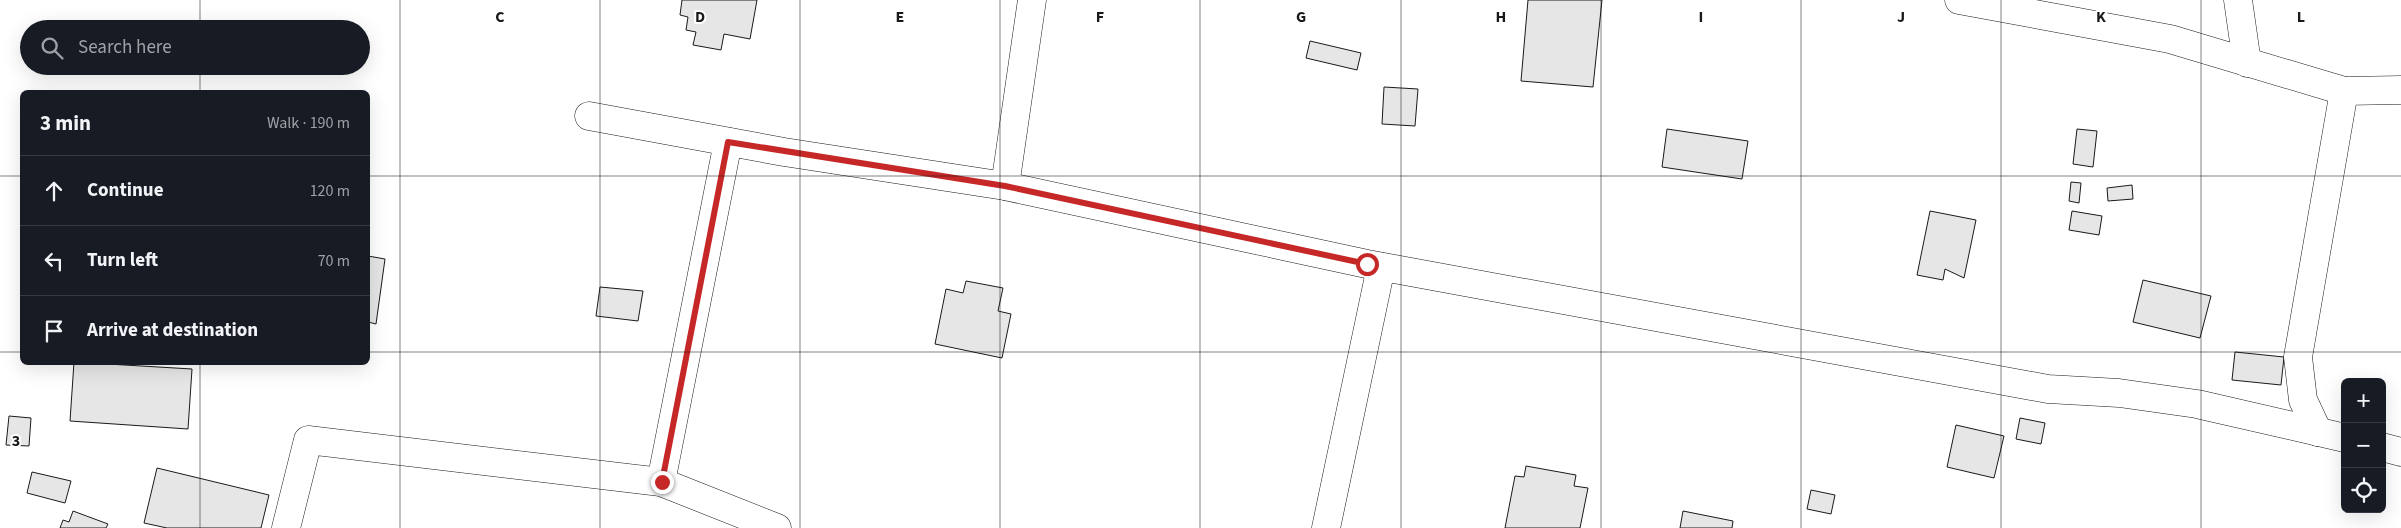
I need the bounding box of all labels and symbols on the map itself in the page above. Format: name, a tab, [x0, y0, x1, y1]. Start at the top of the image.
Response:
text: C	[495, 6, 505, 28]
text: D	[695, 6, 705, 28]
text: E	[896, 6, 904, 28]
text: F	[1096, 6, 1104, 28]
text: G	[1296, 6, 1306, 28]
text: H	[1496, 6, 1506, 28]
text: I	[1699, 6, 1703, 28]
text: J	[1897, 6, 1905, 28]
text: K	[2096, 6, 2106, 28]
text: L	[2297, 6, 2305, 28]
route start	[1356, 253, 1379, 276]
text: 3	[12, 430, 20, 452]
route end	[651, 471, 674, 494]

